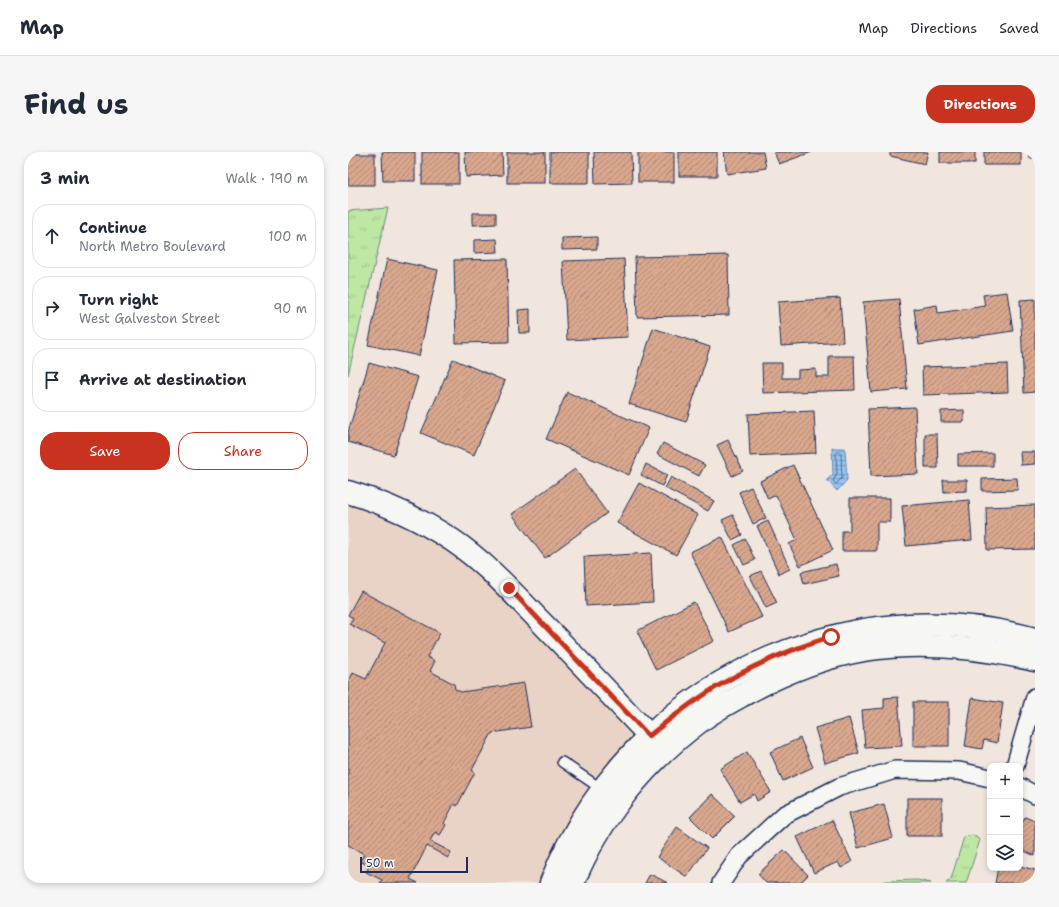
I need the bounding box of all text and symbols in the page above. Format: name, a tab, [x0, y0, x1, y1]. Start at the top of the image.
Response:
text: Map	[20, 15, 64, 40]
text: Map	[859, 19, 889, 37]
text: Directions	[911, 19, 977, 37]
text: Saved	[999, 19, 1039, 37]
text: Find us	[24, 85, 129, 123]
button: Directions	[926, 85, 1035, 123]
text: 3 min	[40, 167, 90, 189]
text: Walk · 190 m	[226, 170, 308, 187]
text: Continue	[79, 218, 147, 238]
icon: ahead	[41, 225, 63, 247]
text: 100 m	[268, 228, 307, 245]
text: North Metro Boulevard	[79, 238, 226, 255]
text: Turn right	[79, 290, 159, 310]
icon: right	[41, 297, 63, 319]
text: 90 m	[273, 300, 307, 317]
text: West Galveston Street	[79, 310, 220, 327]
icon: arrive	[41, 369, 63, 391]
text: Arrive at destination	[79, 370, 247, 390]
button: Save	[40, 432, 170, 470]
button: Share	[178, 432, 308, 470]
route end	[500, 579, 518, 597]
route start	[822, 628, 840, 646]
map controls	[987, 763, 1023, 871]
button: +	[987, 763, 1023, 799]
button: −	[987, 799, 1023, 835]
button: layers	[987, 835, 1023, 871]
scale bar	[360, 855, 468, 874]
text: 50 m	[366, 856, 394, 871]

